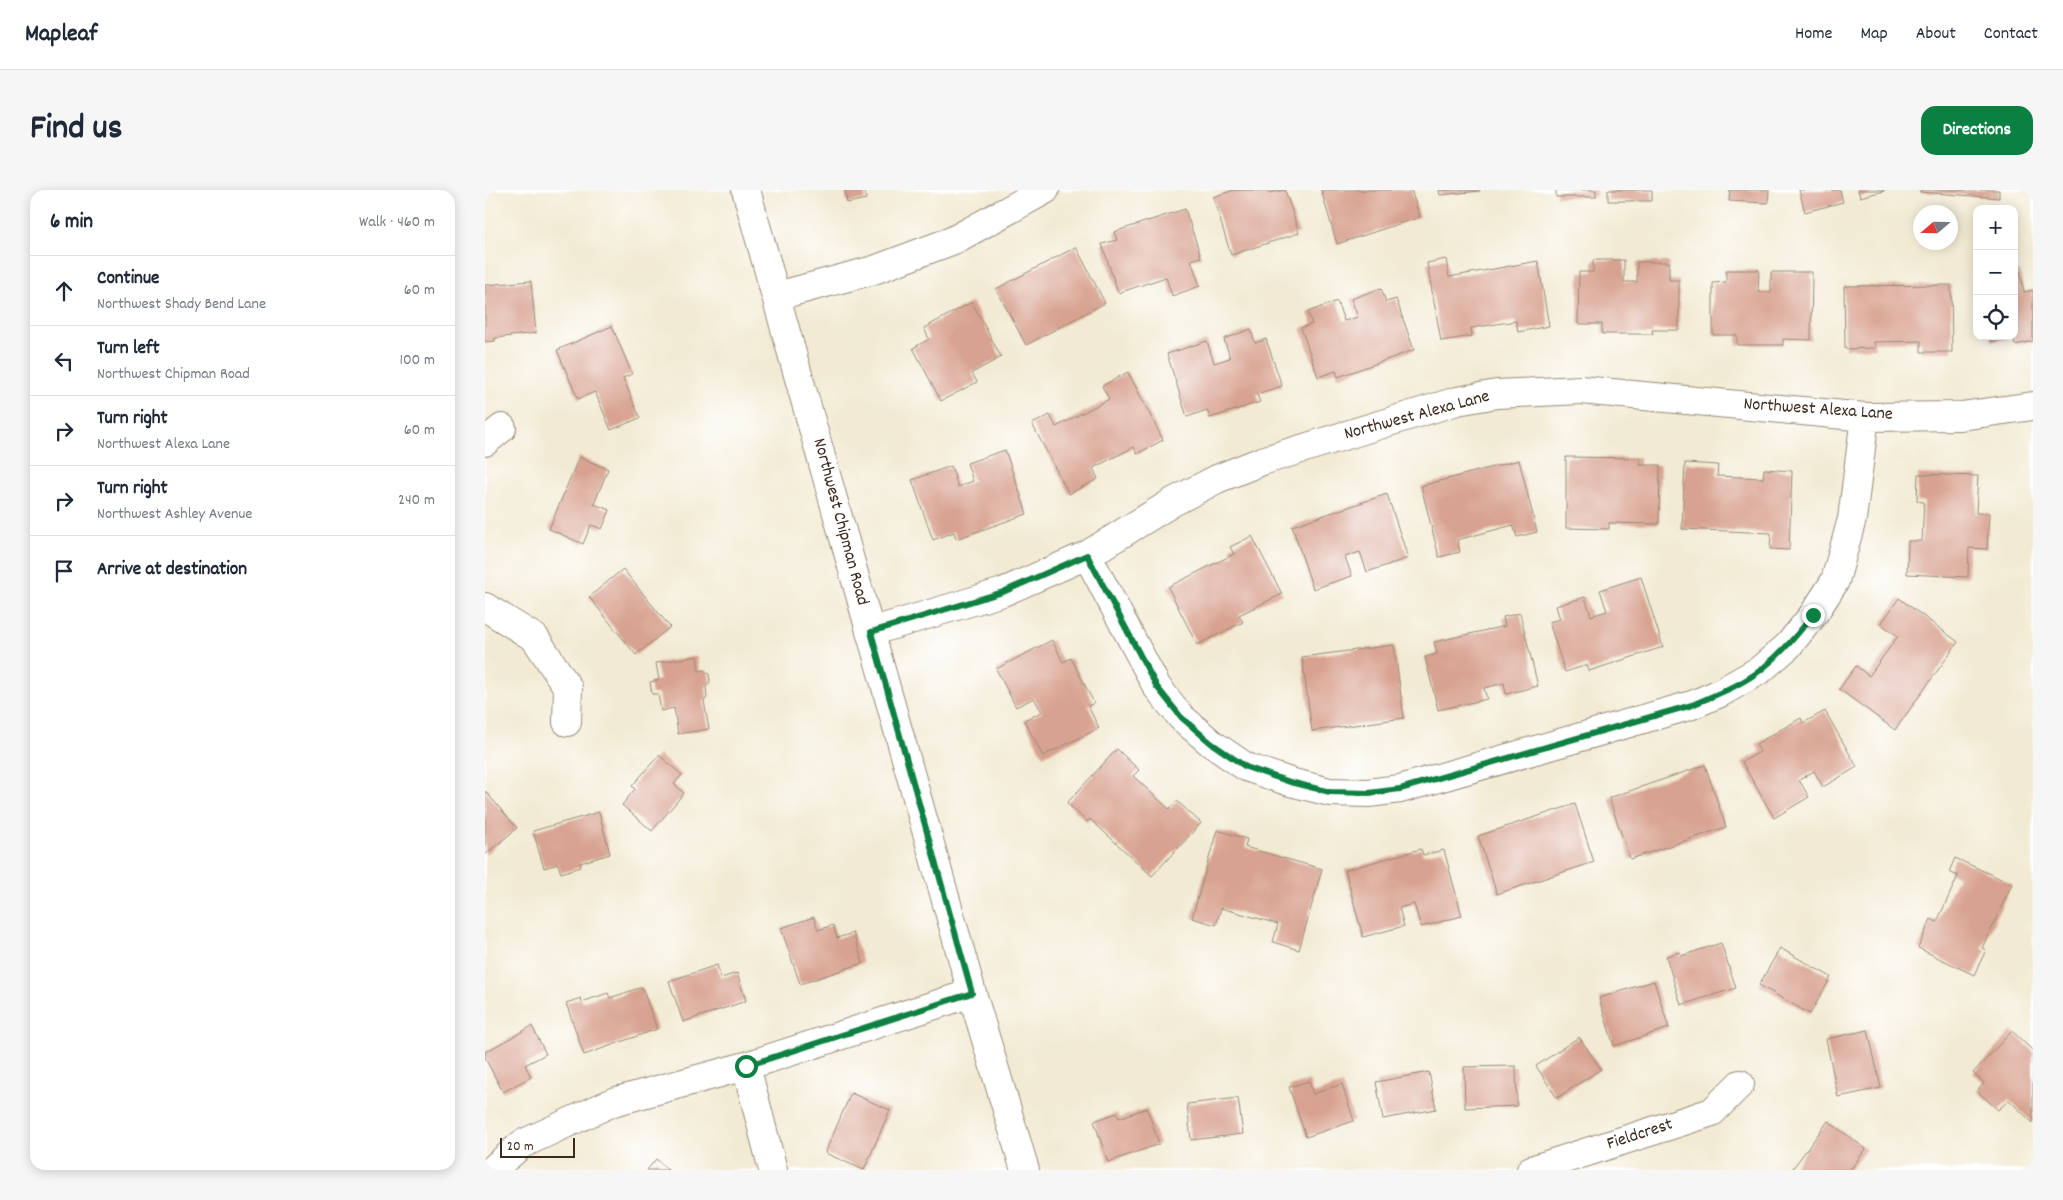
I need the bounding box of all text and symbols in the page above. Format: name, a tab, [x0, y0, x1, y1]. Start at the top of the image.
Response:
text: Mapleaf	[25, 18, 97, 52]
text: Home	[1795, 22, 1832, 47]
text: Map	[1860, 22, 1888, 47]
text: About	[1916, 22, 1956, 47]
text: Contact	[1984, 22, 2038, 47]
text: Find us	[30, 105, 122, 155]
button: Directions	[1921, 106, 2033, 155]
north arrow	[1913, 205, 1958, 250]
map controls	[1973, 205, 2018, 340]
button: +	[1973, 205, 2018, 250]
text: 6 min	[50, 208, 93, 238]
text: Walk · 460 m	[359, 211, 435, 234]
button: −	[1973, 250, 2018, 295]
text: Continue	[97, 266, 159, 293]
icon: ahead	[50, 277, 78, 305]
text: 60 m	[404, 279, 435, 302]
text: Northwest Shady Bend Lane	[97, 293, 266, 316]
button: locate	[1973, 295, 2018, 340]
text: Turn left	[97, 336, 160, 363]
icon: left	[50, 347, 78, 375]
text: 100 m	[399, 349, 435, 372]
text: Northwest Chipman Road	[97, 363, 250, 386]
street label: Northwest Alexa Lane	[1341, 385, 1493, 447]
street label: Northwest Alexa Lane	[1742, 392, 1894, 428]
text: Turn right	[97, 406, 168, 433]
icon: right	[50, 417, 78, 445]
text: 60 m	[404, 419, 435, 442]
text: Northwest Alexa Lane	[97, 433, 230, 456]
street label: Northwest Chipman Road	[806, 436, 874, 608]
text: Turn right	[97, 476, 168, 503]
icon: right	[50, 487, 78, 515]
text: 240 m	[398, 489, 435, 512]
text: Northwest Ashley Avenue	[97, 503, 252, 526]
icon: arrive	[50, 557, 78, 585]
text: Arrive at destination	[97, 557, 247, 584]
route end	[1802, 604, 1825, 627]
route start	[735, 1055, 758, 1078]
street label: Fieldcrest	[1604, 1112, 1677, 1157]
scale bar	[500, 1135, 575, 1158]
text: 20 m	[507, 1137, 534, 1157]

